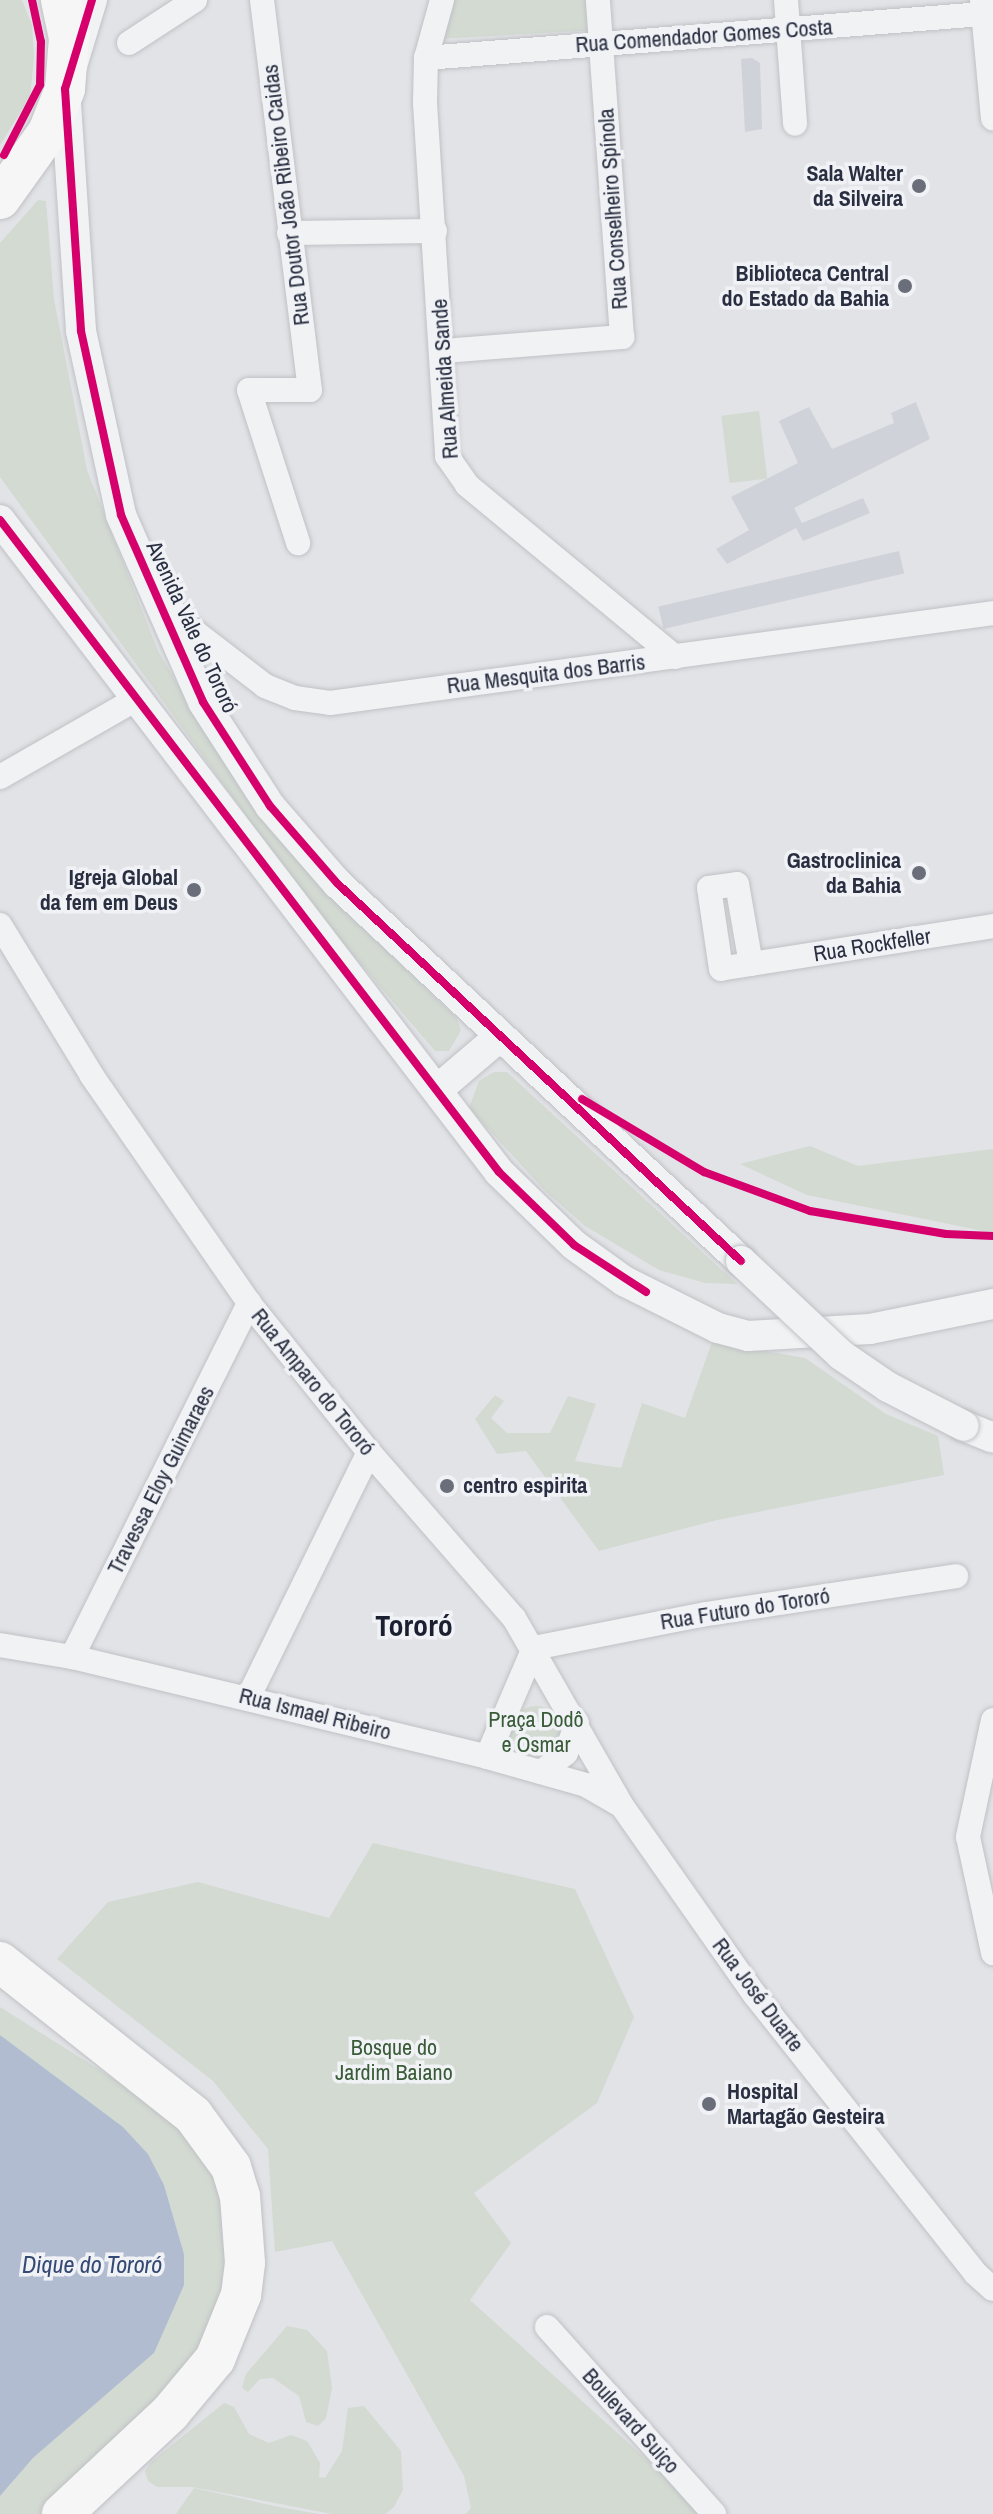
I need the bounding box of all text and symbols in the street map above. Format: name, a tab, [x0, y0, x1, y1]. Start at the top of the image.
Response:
street label: Rua Comendador Gomes Costa	[575, 14, 833, 58]
street label: Rua Doutor João Ribeiro Caidas	[257, 63, 315, 327]
street label: Rua Conselheiro Spínola	[593, 108, 633, 310]
place label: Sala Walter da Silveira	[806, 160, 903, 212]
marker: Sala Walter da Silveira	[910, 177, 928, 195]
place label: Biblioteca Central do Estado da Bahia	[722, 260, 889, 312]
marker: Biblioteca Central do Estado da Bahia	[896, 277, 914, 295]
street label: Rua Almeida Sande	[426, 298, 464, 460]
street label: Avenida Vale do Tororó	[141, 537, 243, 717]
street label: Rua Mesquita dos Barris	[445, 649, 647, 699]
place label: Gastroclinica da Bahia	[787, 847, 901, 898]
marker: Gastroclinica da Bahia	[908, 862, 930, 884]
place label: Igreja Global da fem em Deus	[40, 864, 178, 916]
marker: Igreja Global da fem em Deus	[185, 881, 203, 899]
street label: Rua Rockfeller	[812, 923, 932, 967]
street label: Rua Amparo do Tororó	[245, 1303, 381, 1461]
street label: Travessa Eloy Guimaraes	[102, 1381, 220, 1579]
place label: centro espirita	[463, 1473, 587, 1499]
marker: centro espirita	[438, 1477, 456, 1495]
street label: Rua Futuro do Tororó	[658, 1583, 832, 1635]
district label: Tororó	[375, 1607, 453, 1643]
street label: Rua Ismael Ribeiro	[236, 1682, 394, 1746]
park label: Praça Dodô e Osmar	[488, 1706, 584, 1758]
street label: Rua José Duarte	[707, 1933, 809, 2057]
park label: Bosque do Jardim Baiano	[335, 2034, 453, 2086]
place label: Hospital Martagão Gesteira	[727, 2078, 884, 2130]
marker: Hospital Martagão Gesteira	[698, 2093, 720, 2115]
water label: Dique do Tororó	[22, 2251, 162, 2279]
street label: Boulevard Suiço	[577, 2363, 685, 2479]

